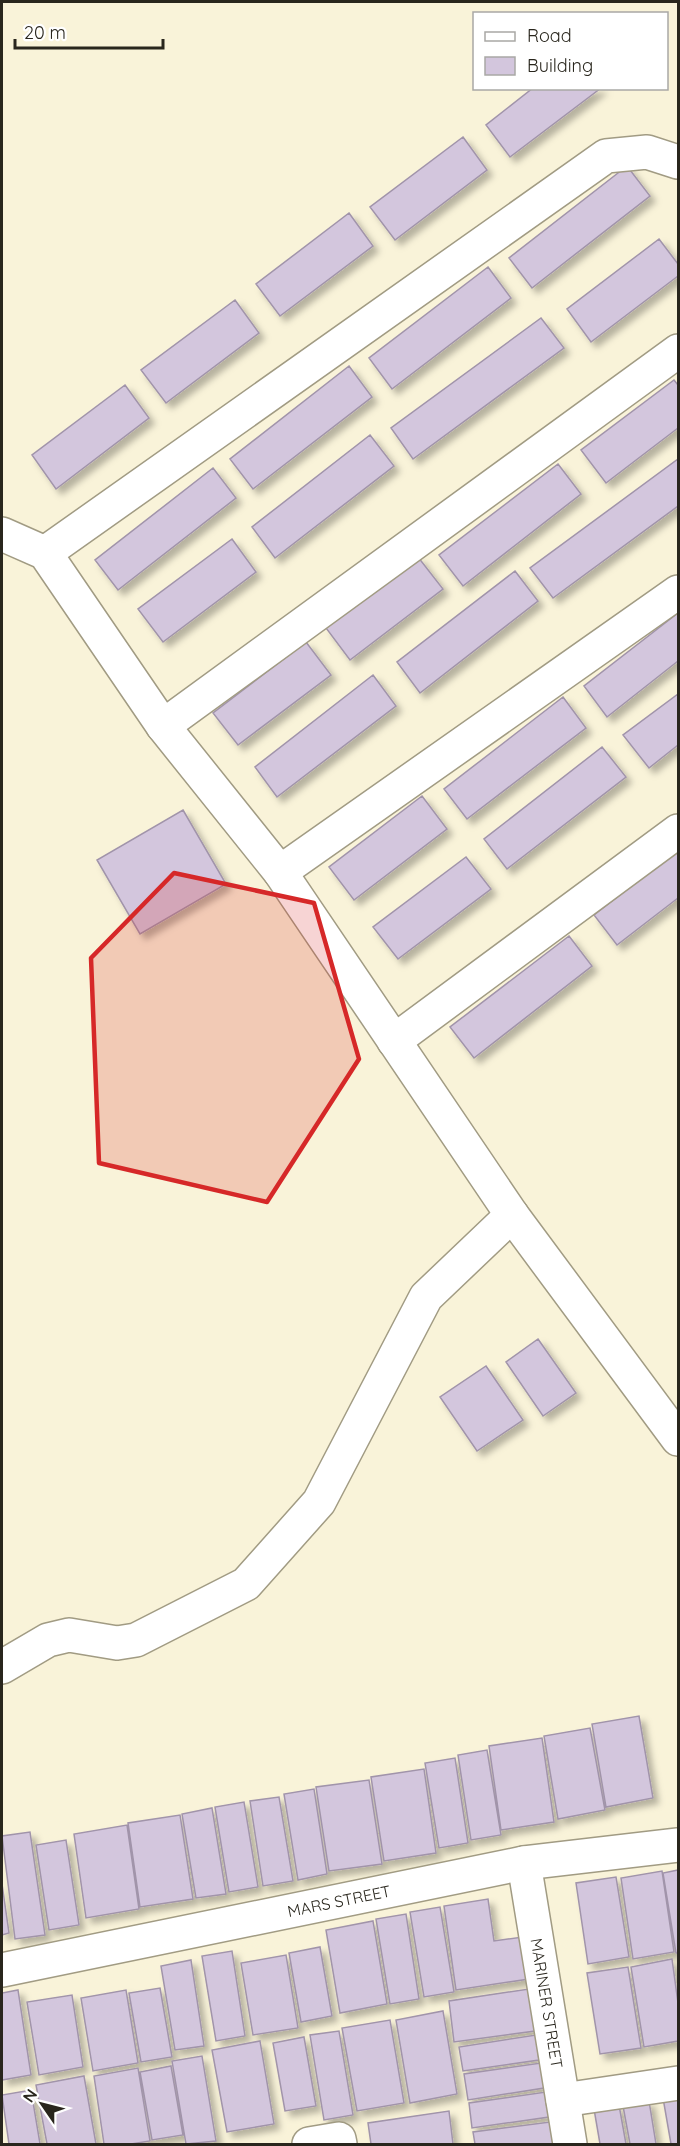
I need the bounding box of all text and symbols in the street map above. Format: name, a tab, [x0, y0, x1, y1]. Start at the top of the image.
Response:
scale bar	[15, 12, 164, 50]
legend	[473, 12, 668, 90]
text: 20 m	[24, 21, 66, 44]
text: Road	[527, 24, 572, 47]
text: Building	[527, 54, 593, 77]
street label: MARS STREET	[286, 1881, 393, 1921]
street label: MARINER STREET	[526, 1937, 567, 2070]
north arrow	[12, 2074, 72, 2134]
text: N	[18, 2085, 41, 2106]

